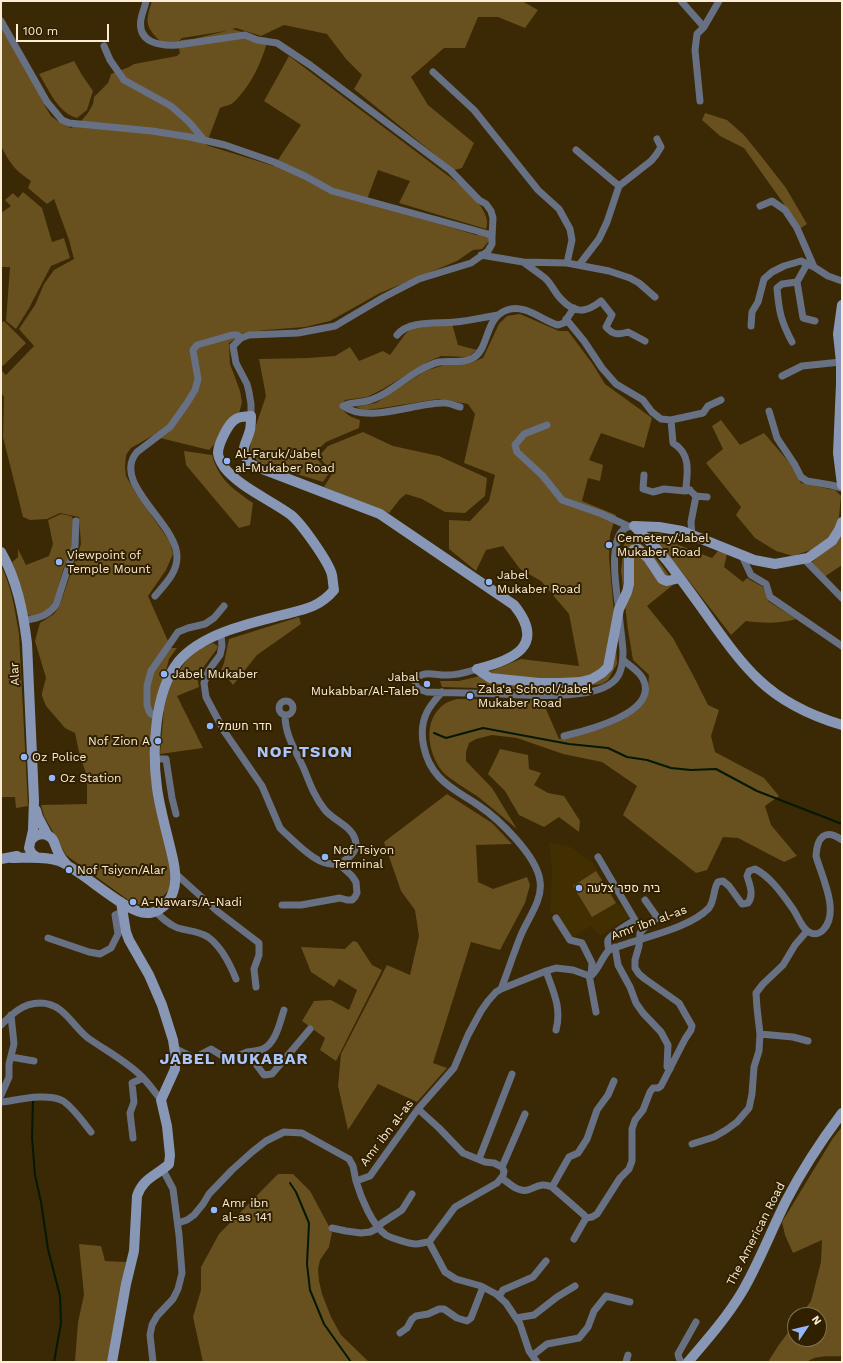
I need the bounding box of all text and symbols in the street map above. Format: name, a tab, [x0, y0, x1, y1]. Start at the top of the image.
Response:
scale bar	[18, 16, 111, 42]
text: 100 m	[23, 24, 58, 38]
place label: Al-Faruk/Jabel al-Mukaber Road	[235, 447, 335, 475]
marker: Al-Faruk/Jabel al-Mukaber Road	[222, 456, 232, 466]
place label: Cemetery/Jabel Mukaber Road	[617, 531, 709, 559]
marker: Cemetery/Jabel Mukaber Road	[604, 540, 614, 550]
place label: Viewpoint of Temple Mount	[67, 548, 151, 576]
marker: Viewpoint of Temple Mount	[54, 557, 64, 567]
place label: Jabel Mukaber Road	[497, 568, 581, 596]
marker: Jabel Mukaber Road	[484, 577, 494, 587]
street label: Alar	[7, 662, 23, 686]
place label: Jabel Mukaber	[172, 667, 258, 681]
marker: Jabel Mukaber	[159, 669, 169, 679]
place label: Jabal Mukabbar/Al-Taleb	[311, 670, 419, 698]
marker: Jabal Mukabbar/Al-Taleb	[422, 679, 432, 689]
place label: Zala'a School/Jabel Mukaber Road	[478, 682, 592, 710]
marker: Zala'a School/Jabel Mukaber Road	[465, 691, 475, 701]
place label: חדר חשמל	[218, 719, 272, 733]
marker: חדר חשמל	[205, 721, 215, 731]
place label: Nof Zion A	[88, 734, 150, 748]
marker: Nof Zion A	[153, 736, 163, 746]
district label: NOF TSION	[257, 742, 353, 762]
place label: Oz Police	[32, 750, 86, 764]
marker: Oz Police	[19, 752, 29, 762]
place label: Oz Station	[60, 771, 122, 785]
marker: Oz Station	[47, 773, 57, 783]
place label: Nof Tsiyon Terminal	[333, 843, 394, 871]
marker: Nof Tsiyon Terminal	[320, 852, 330, 862]
place label: Nof Tsiyon/Alar	[77, 863, 165, 877]
marker: Nof Tsiyon/Alar	[64, 865, 74, 875]
place label: בית ספר צלעה	[587, 881, 660, 895]
marker: בית ספר צלעה	[574, 883, 584, 893]
place label: A-Nawars/A-Nadi	[141, 895, 242, 909]
marker: A-Nawars/A-Nadi	[128, 897, 138, 907]
street label: Amr ibn al-as	[609, 903, 689, 943]
district label: JABEL MUKABAR	[159, 1049, 309, 1069]
street label: Amr ibn al-as	[357, 1097, 417, 1169]
street label: The American Road	[724, 1180, 788, 1288]
place label: Amr ibn al-as 141	[222, 1196, 272, 1224]
marker: Amr ibn al-as 141	[209, 1205, 219, 1215]
north arrow	[787, 1307, 827, 1347]
text: N	[809, 1313, 824, 1327]

